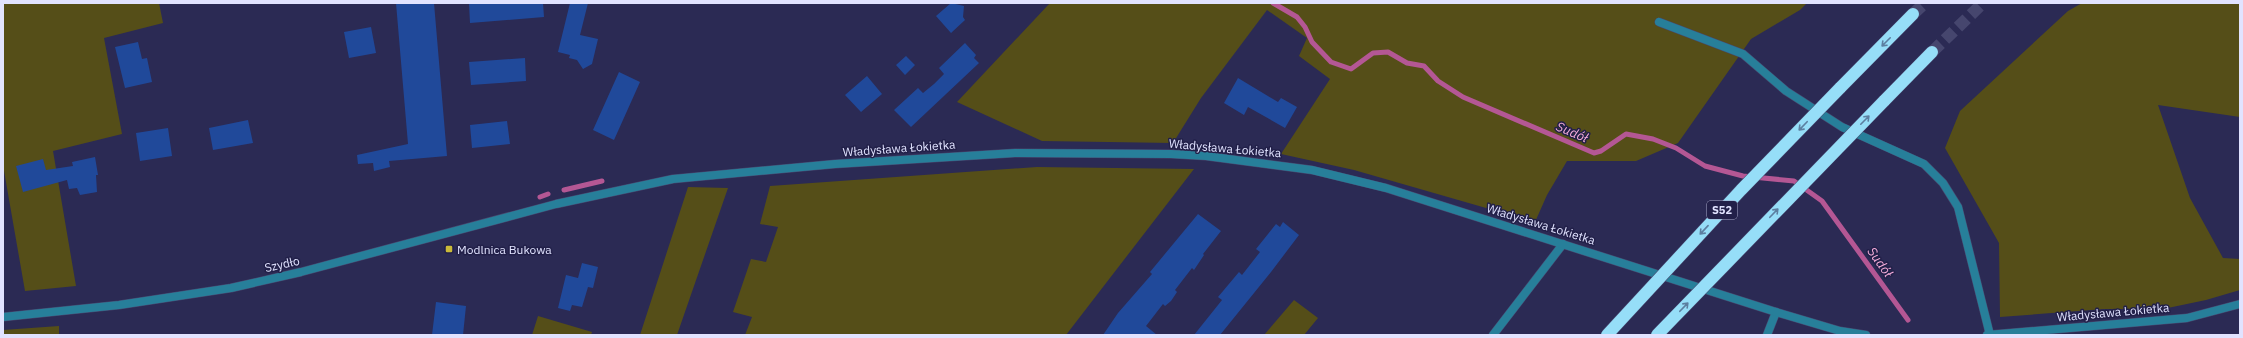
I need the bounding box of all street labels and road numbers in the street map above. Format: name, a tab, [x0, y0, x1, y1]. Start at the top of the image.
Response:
street label: Władysława Łokietka	[1168, 136, 1282, 160]
street label: Władysława Łokietka	[842, 137, 956, 159]
street label: Władysława Łokietka	[1485, 200, 1598, 248]
road number: S52	[1707, 201, 1737, 219]
street label: Szydło	[263, 253, 301, 275]
street label: Władysława Łokietka	[2056, 300, 2170, 324]

